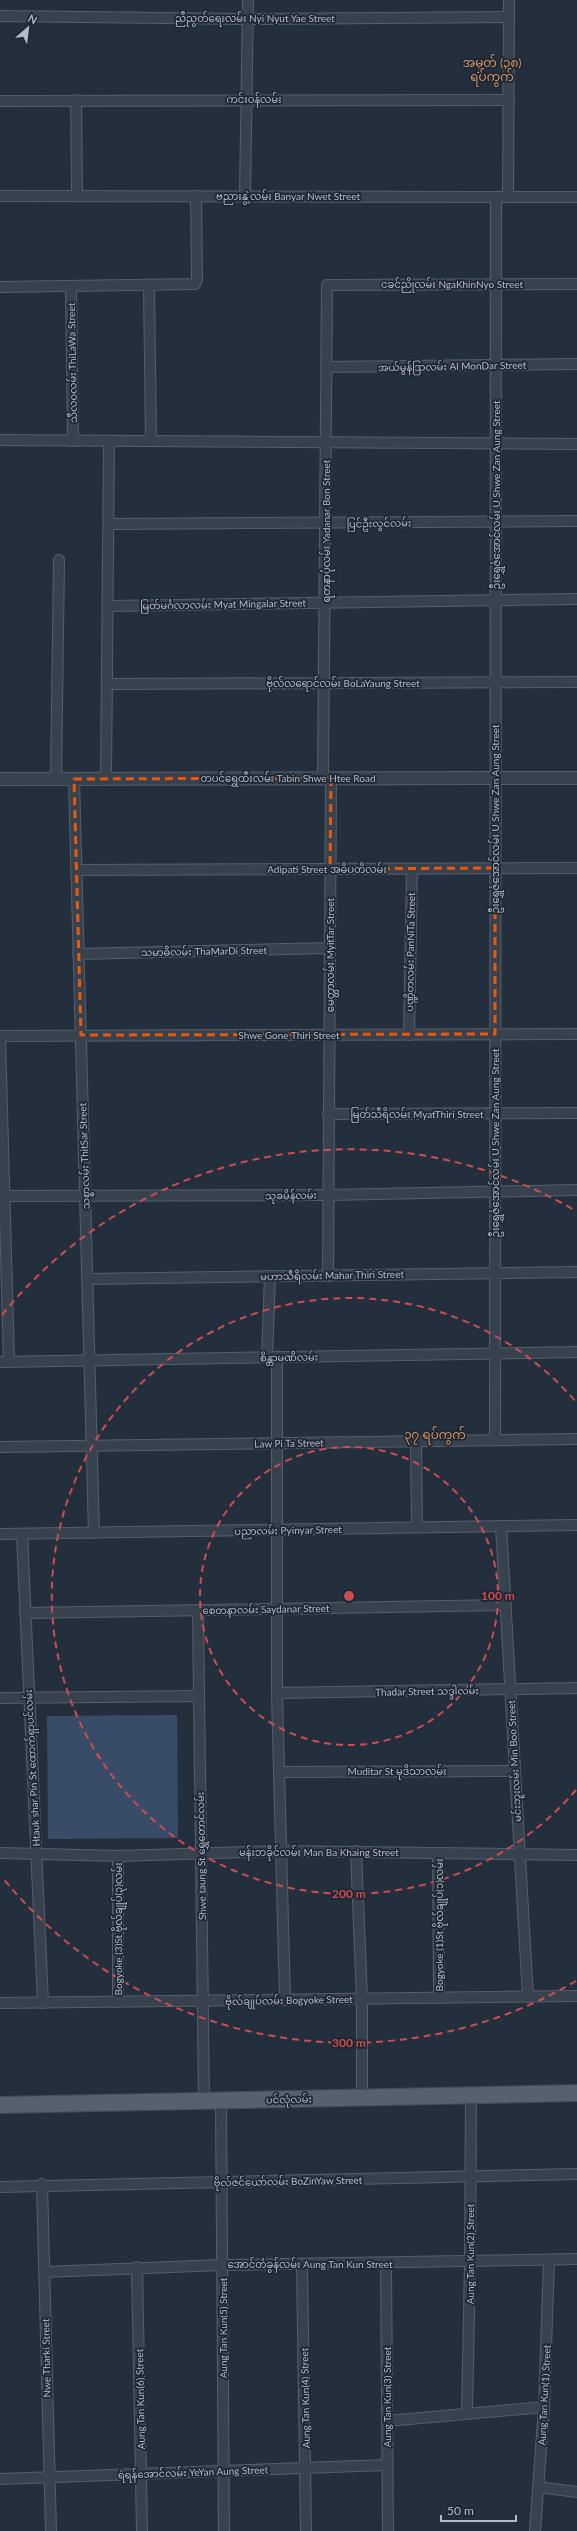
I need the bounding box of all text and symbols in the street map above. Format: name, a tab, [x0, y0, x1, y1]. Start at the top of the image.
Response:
north arrow	[8, 8, 48, 48]
text: N	[26, 11, 40, 26]
street label: ညီညွတ်ရေးလမ်း Nyi Nyut Yae Street	[175, 11, 335, 27]
district label: အမှတ် (၃၈) ရပ်ကွက်	[462, 54, 522, 87]
street label: ကင်းဝန်လမ်း	[226, 92, 282, 108]
street label: ဗညားနွဲ့လမ်း Banyar Nwet Street	[216, 189, 360, 205]
street label: ငခင်ညိုလမ်း NgaKhinNyo Street	[381, 277, 524, 293]
street label: သီလဝလမ်း ThiLaWa Street	[64, 302, 79, 423]
street label: အယ်မွန်ဒြာလမ်း Al MonDar Street	[378, 358, 527, 376]
street label: ဦးရွှေဇံအောင်လမ်း U Shwe Zan Aung Street	[489, 400, 505, 590]
street label: ရတနာပုံလမ်း Yadanar Bon Street	[319, 459, 335, 602]
street label: ပြင်ဦးလွင်လမ်း	[346, 515, 412, 533]
street label: မြတ်မင်္ဂလာလမ်း Myat Mingalar Street	[140, 596, 306, 614]
street label: ဗိုလ်လရောင်လမ်း BoLaYaung Street	[266, 676, 420, 692]
street label: ဦးရွှေဇံအောင်လမ်း U Shwe Zan Aung Street	[488, 724, 504, 914]
street label: တပင်ရွှေထီးလမ်း Tabin Shwe Htee Road	[200, 771, 376, 787]
street label: Adipati Street အဓိပတိလမ်း	[267, 862, 387, 875]
street label: ပဏ္ဍိတလမ်း PanNiTa Street	[402, 892, 421, 1012]
street label: မေတ္တာလမ်း MyitTar Street	[323, 897, 339, 1012]
street label: သမာဓိလမ်း ThaMarDi Street	[141, 943, 268, 958]
street label: Shwe Gone Thiri Street	[238, 1029, 340, 1041]
street label: ဦးရွှေဇံအောင်လမ်း U Shwe Zan Aung Street	[488, 1048, 504, 1238]
street label: သစ္စာလမ်း ThitSar Street	[75, 1102, 95, 1210]
street label: မြတ်သီရိလမ်း MyatThiri Street	[350, 1107, 484, 1123]
street label: သုခမိန်လမ်း	[265, 1188, 317, 1204]
street label: မဟာသီရိလမ်း Mahar Thiri Street	[260, 1267, 404, 1285]
street label: စိန္တာမဏိလမ်း	[260, 1349, 318, 1367]
district label: ၃၇ ရပ်ကွက်	[404, 1426, 466, 1445]
street label: Law Pi Ta Street	[254, 1436, 324, 1450]
street label: ပညာလမ်း Pyinyar Street	[234, 1522, 342, 1540]
text: 100 m	[481, 1588, 515, 1603]
centre of rings	[342, 1589, 356, 1603]
street label: စေတနာလမ်း Saydanar Street	[202, 1601, 330, 1619]
street label: Thadar Street သဒ္ဒါလမ်း	[375, 1683, 479, 1701]
street label: Htauk shar Pin St ထောက်ရှာပင်လမ်း	[21, 1689, 45, 1847]
street label: မင်းဘူးလမ်း Min Boo Street	[504, 1699, 526, 1822]
street label: Muditar St မုဒိသာလမ်း	[347, 1764, 447, 1780]
street label: Shwe taung St ရွှေတောင်လမ်း	[193, 1792, 211, 1920]
street label: မန်းဘခိုင်လမ်း Man Ba Khaing Street	[239, 1845, 399, 1861]
street label: Bogyoke (1)St ဗိုလ်ချုပ်(၁)လမ်း	[432, 1859, 448, 1991]
street label: Bogyoke (3)St ဗိုလ်ချုပ်(၃)လမ်း	[111, 1863, 127, 1995]
text: 200 m	[332, 1886, 366, 1901]
street label: ဗိုလ်ချုပ်လမ်း Bogyoke Street	[225, 1992, 353, 2010]
text: 300 m	[332, 2035, 366, 2050]
street label: ပင်လုံလမ်း	[266, 2092, 312, 2108]
street label: ဗိုလ်ဇင်ယော်လမ်း BoZinYaw Street	[214, 2173, 363, 2191]
street label: Aung Tan Kun(2) Street	[464, 2203, 476, 2304]
street label: အောင်တံခွန်လမ်း Aung Tan Kun Street	[227, 2257, 393, 2273]
street label: Aung Tan Kun(5) Street	[217, 2277, 229, 2378]
street label: Nwe Tharki Street	[39, 2318, 53, 2398]
street label: Aung Tan Kun(1) Street	[535, 2344, 553, 2446]
street label: Aung Tan Kun(3) Street	[381, 2346, 393, 2447]
street label: Aung Tan Kun(4) Street	[298, 2347, 312, 2448]
street label: Aung Tan Kun(6) Street	[133, 2348, 147, 2449]
street label: ရဲရန်အောင်လမ်း YeYan Aung Street	[118, 2462, 269, 2484]
scale bar	[441, 2497, 516, 2523]
text: 50 m	[447, 2503, 474, 2518]

